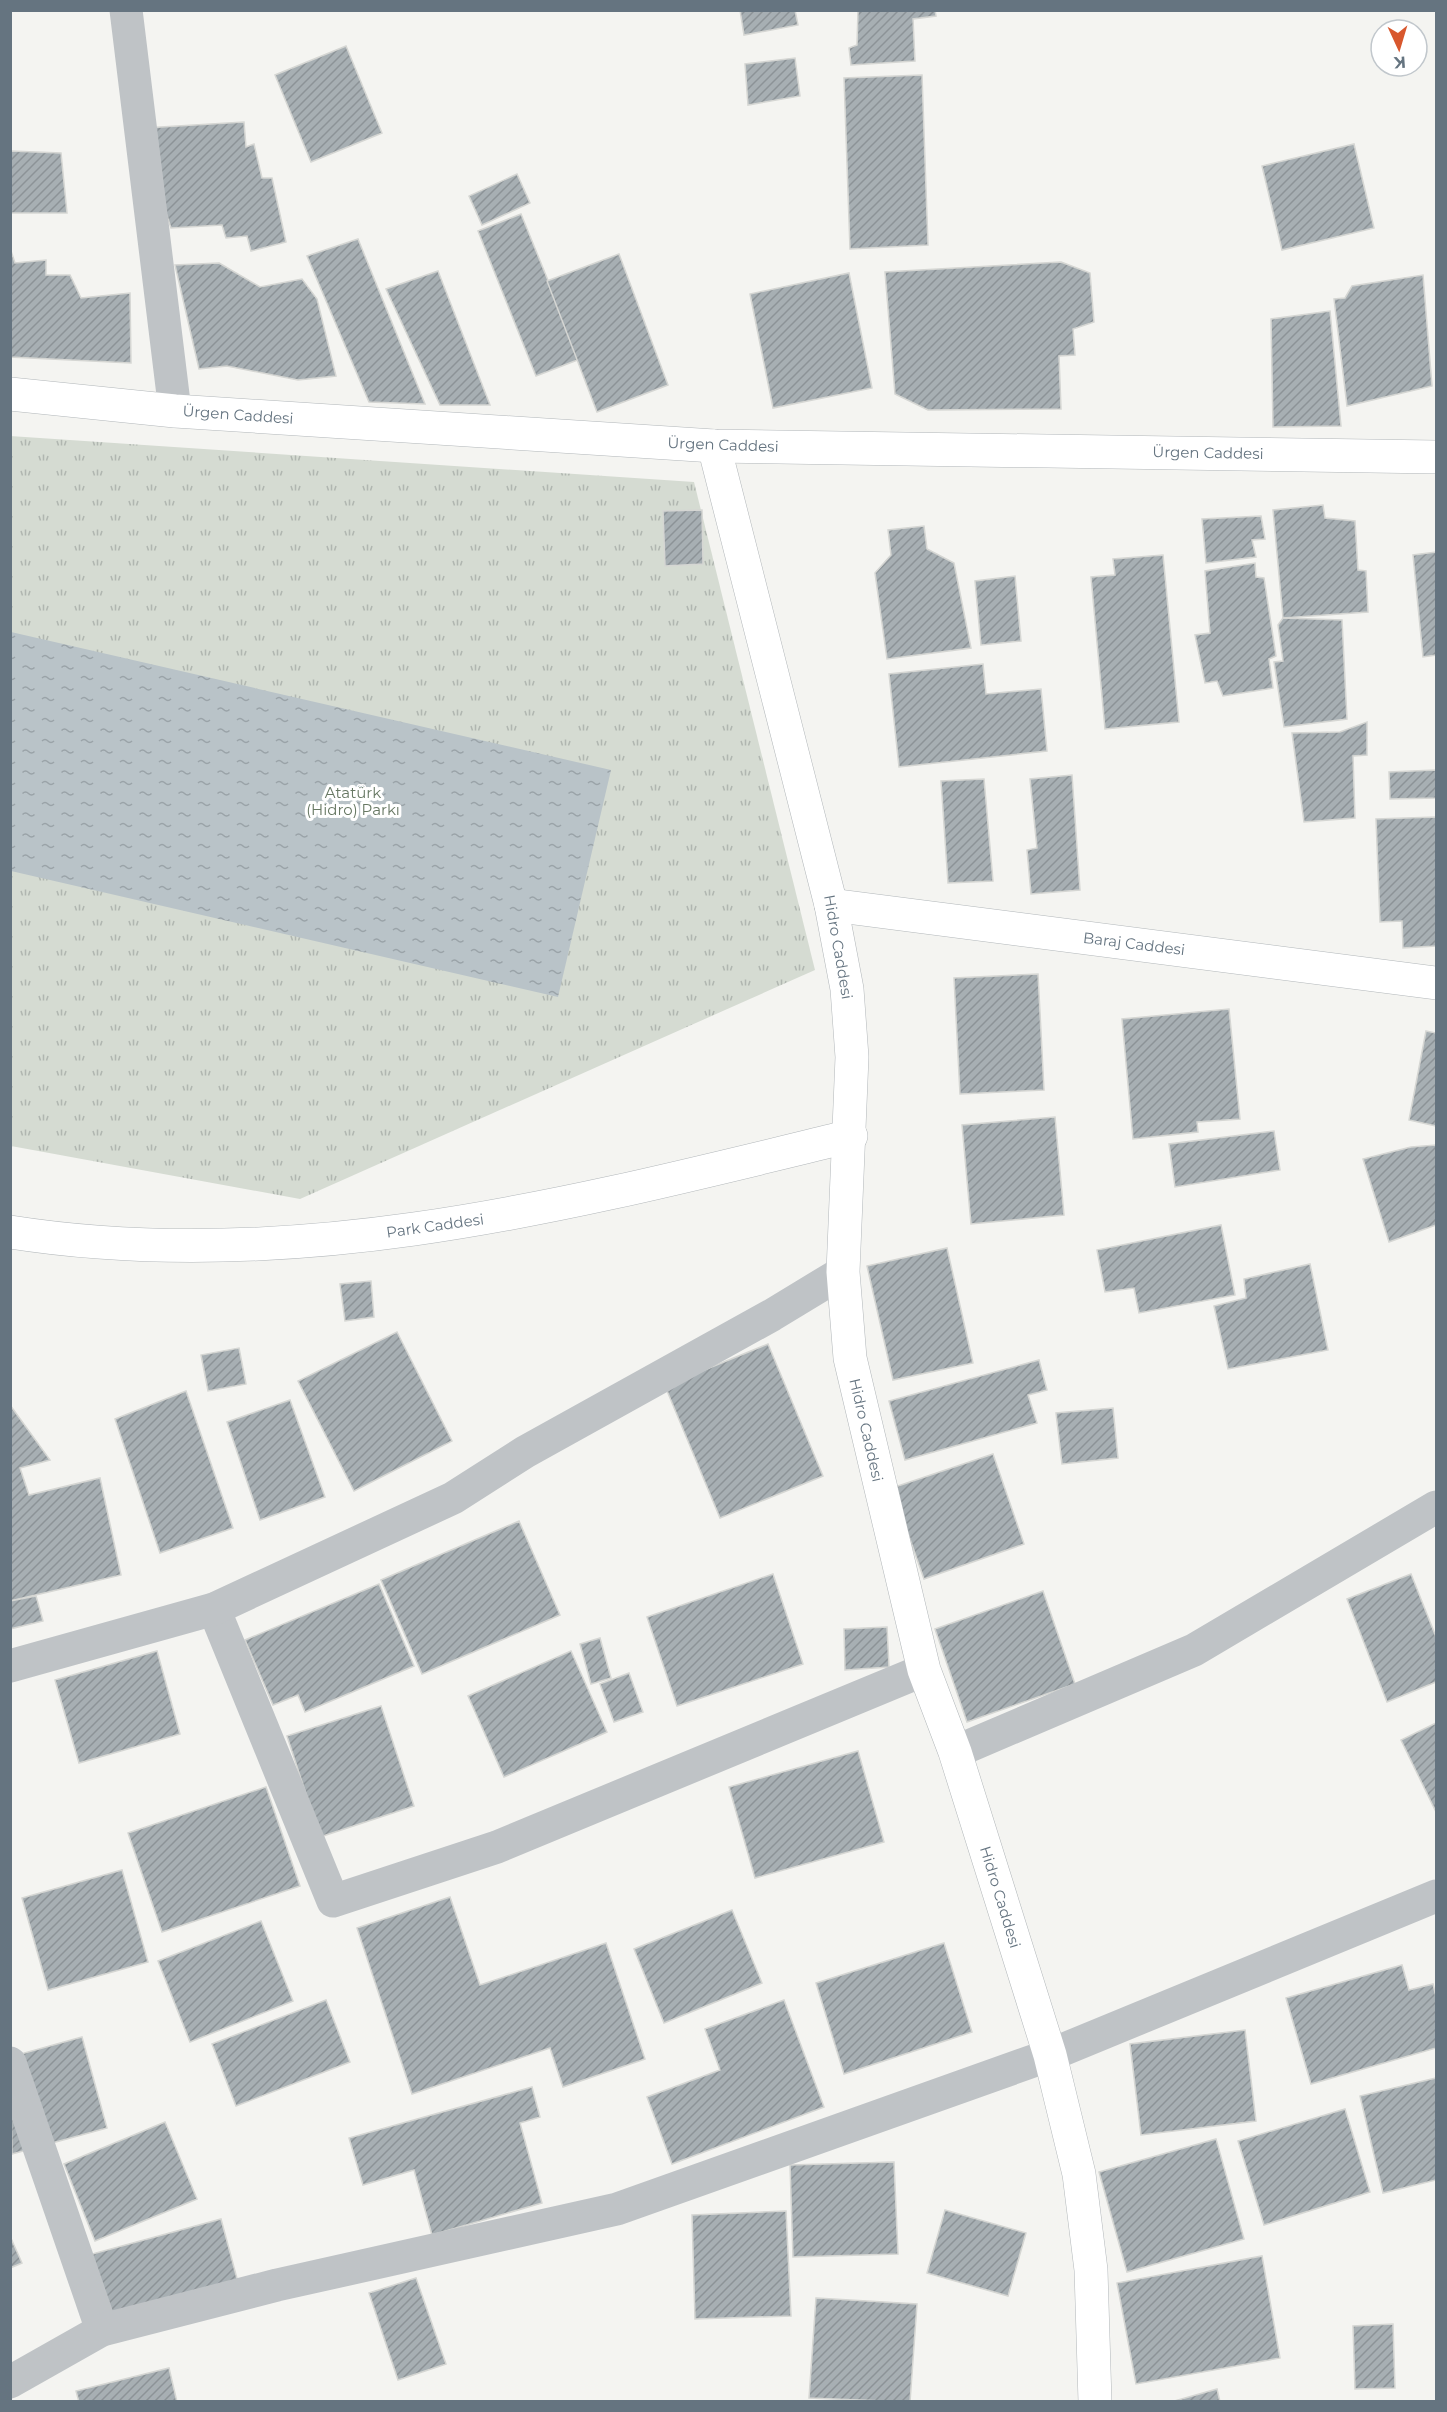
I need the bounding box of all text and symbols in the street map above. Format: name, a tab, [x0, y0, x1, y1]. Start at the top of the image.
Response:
north arrow	[1369, 18, 1429, 78]
text: K	[1392, 53, 1407, 72]
street label: Ürgen Caddesi	[182, 401, 294, 428]
street label: Ürgen Caddesi	[667, 433, 779, 456]
street label: Ürgen Caddesi	[1152, 442, 1264, 463]
park label: Atatürk (Hidro) Parkı	[306, 783, 400, 819]
street label: Hidro Caddesi	[820, 893, 857, 1001]
street label: Baraj Caddesi	[1082, 928, 1186, 959]
street label: Park Caddesi	[385, 1209, 485, 1242]
street label: Hidro Caddesi	[845, 1376, 888, 1484]
street label: Hidro Caddesi	[976, 1844, 1025, 1950]

